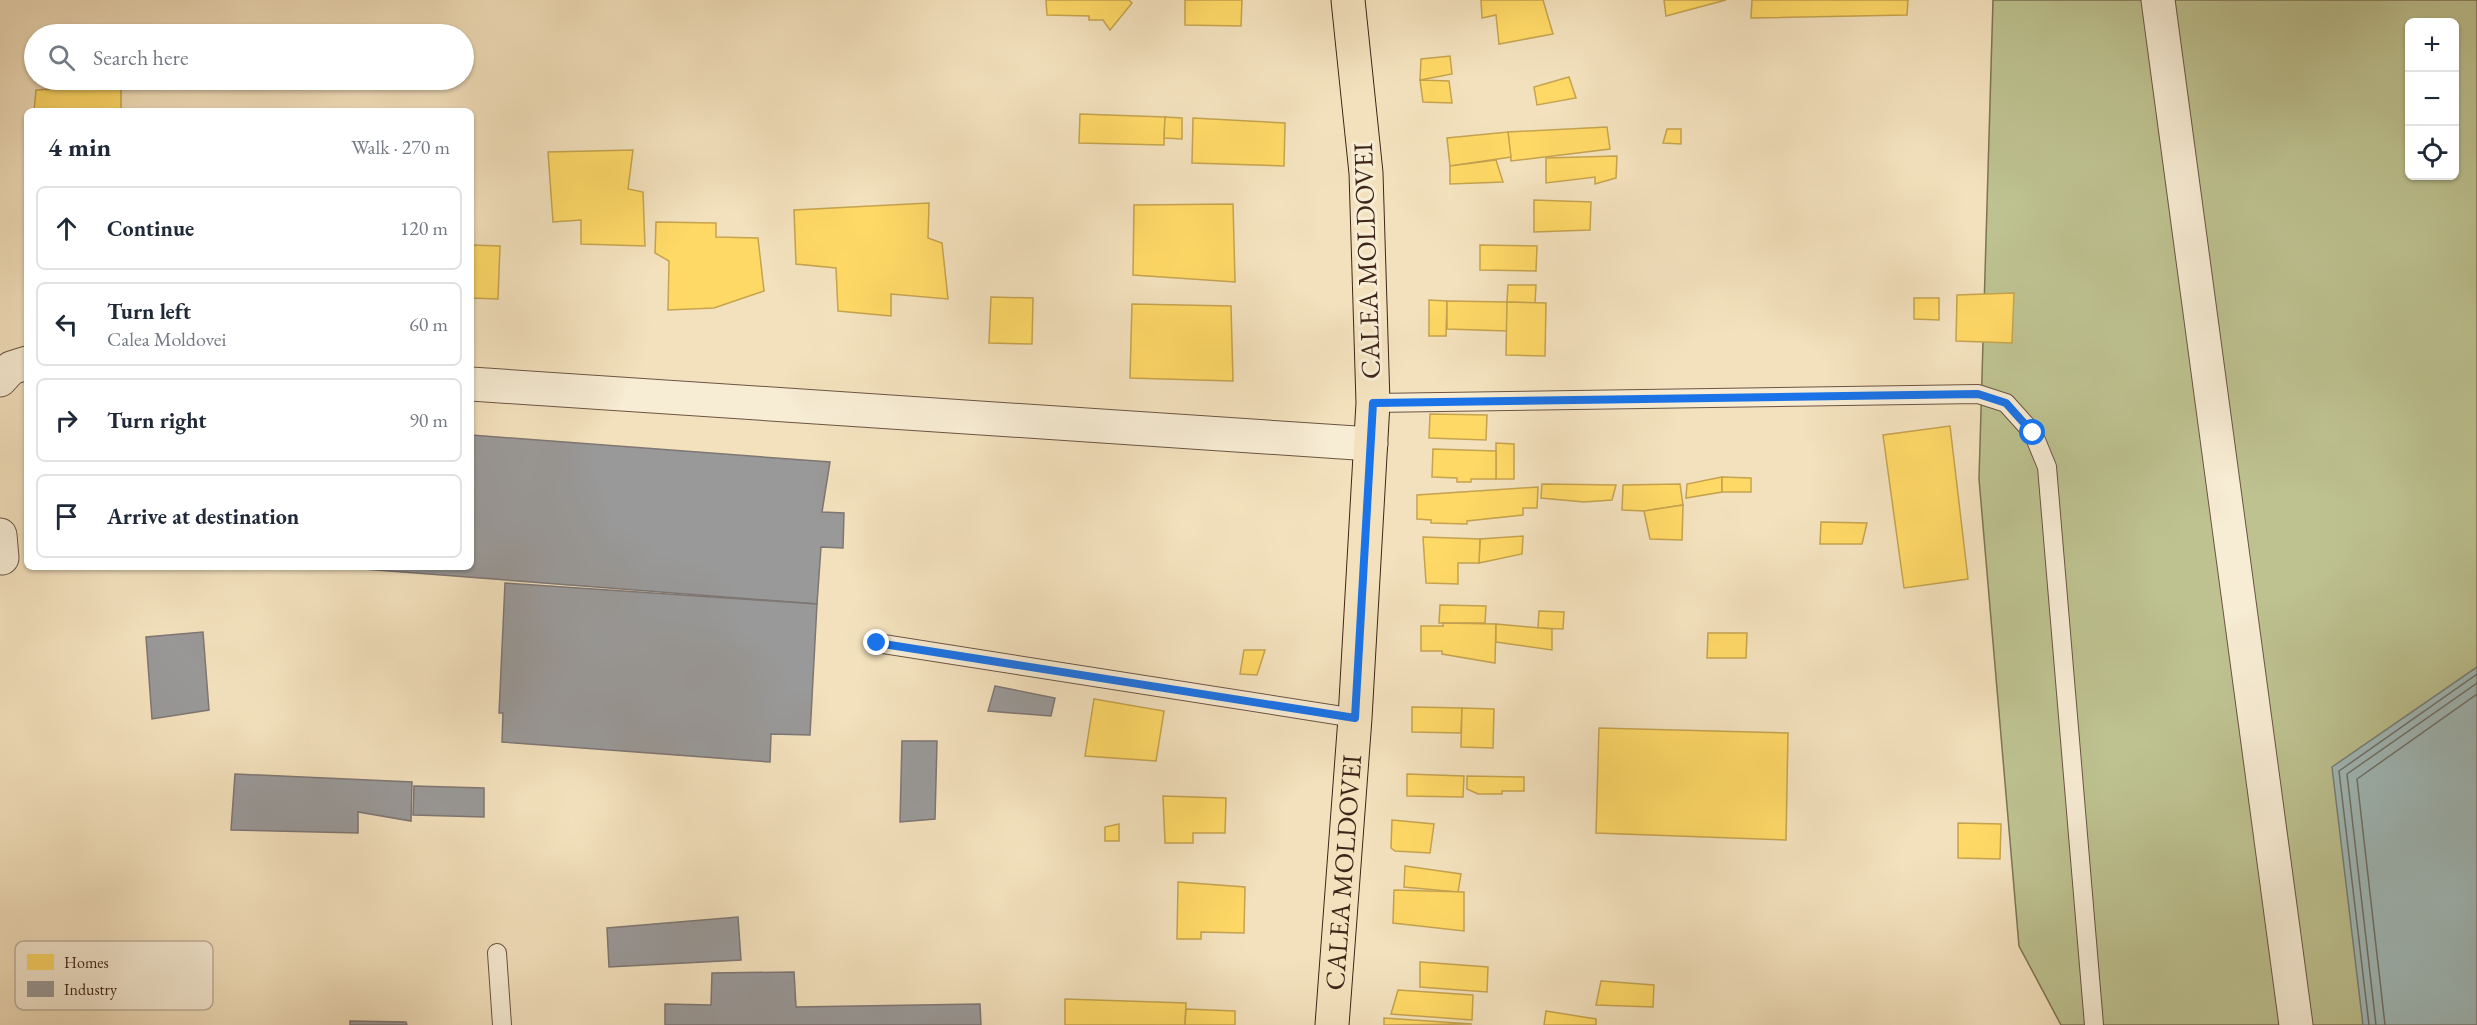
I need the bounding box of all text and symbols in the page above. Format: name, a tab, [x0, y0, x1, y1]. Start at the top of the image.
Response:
map controls	[2405, 18, 2459, 180]
button: +	[2405, 18, 2459, 72]
search box	[24, 24, 474, 90]
icon: search	[45, 41, 78, 74]
text: Search here	[93, 43, 188, 72]
button: −	[2405, 72, 2459, 126]
button: locate	[2405, 126, 2459, 180]
text: 4 min	[48, 130, 111, 164]
text: Walk · 270 m	[351, 134, 450, 160]
street label: CALEA MOLDOVEI	[1345, 142, 1388, 380]
icon: ahead	[50, 212, 83, 245]
text: Continue	[107, 214, 194, 243]
text: 120 m	[400, 215, 448, 241]
text: Turn left	[107, 297, 191, 326]
icon: left	[50, 308, 83, 341]
text: 60 m	[409, 311, 448, 337]
text: Calea Moldovei	[107, 326, 226, 352]
icon: right	[50, 404, 83, 437]
text: Turn right	[107, 406, 206, 435]
text: 90 m	[409, 407, 448, 433]
route start	[2019, 419, 2045, 445]
icon: arrive	[50, 500, 83, 533]
text: Arrive at destination	[107, 502, 299, 531]
route end	[863, 629, 889, 655]
street label: CALEA MOLDOVEI	[1317, 753, 1369, 992]
legend	[15, 941, 213, 1010]
text: Homes	[64, 952, 109, 973]
text: Industry	[64, 979, 118, 1000]

